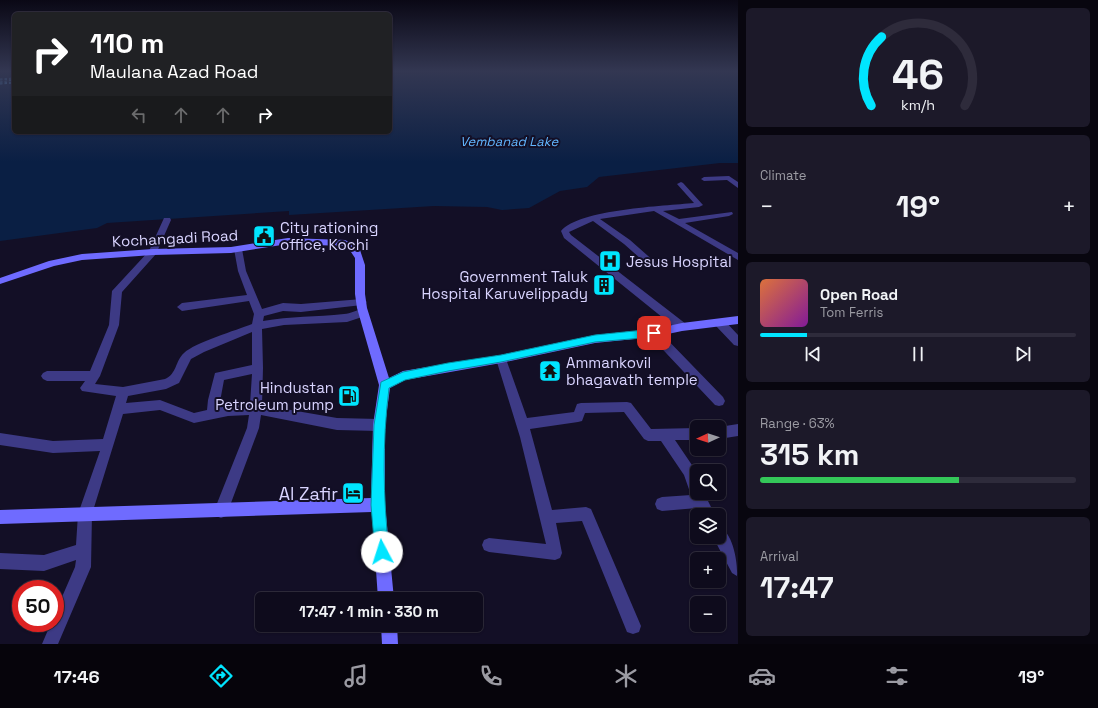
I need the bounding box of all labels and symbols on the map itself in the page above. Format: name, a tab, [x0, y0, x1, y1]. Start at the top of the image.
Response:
water label: Vembanad Lake	[460, 133, 559, 150]
place label: City rationing office, Kochi	[280, 218, 378, 254]
public building icon: City rationing office, Kochi	[251, 223, 277, 249]
street label: Kochangadi Road	[112, 225, 238, 251]
hospital icon: Jesus Hospital	[597, 248, 623, 274]
place label: Jesus Hospital	[626, 252, 732, 271]
place label: Government Taluk Hospital Karuvelippady	[421, 267, 588, 303]
building icon: Government Taluk Hospital Karuvelippady	[591, 272, 617, 298]
pin	[637, 316, 671, 350]
place label: Ammankovil bhagavath temple	[566, 353, 698, 389]
temple icon: Ammankovil bhagavath temple	[537, 358, 563, 384]
place label: Hindustan Petroleum pump	[215, 378, 334, 414]
fuel station icon: Hindustan Petroleum pump	[336, 383, 362, 409]
north arrow	[690, 420, 726, 456]
hotel icon: Al Zafir	[340, 480, 366, 506]
place label: Al Zafir	[279, 482, 338, 505]
position arrow	[361, 531, 403, 573]
speed limit sign: 50	[12, 580, 64, 632]

